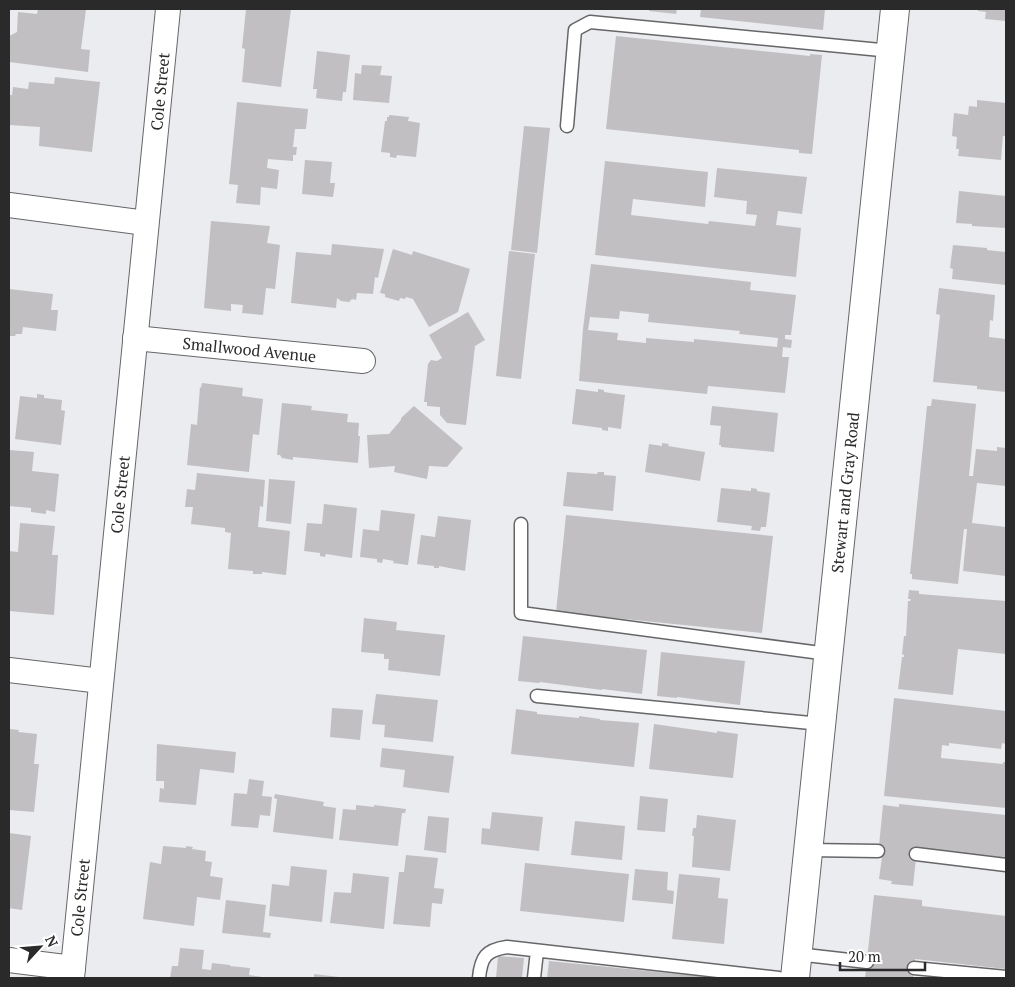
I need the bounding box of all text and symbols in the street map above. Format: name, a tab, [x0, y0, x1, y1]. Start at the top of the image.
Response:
street label: Cole Street	[145, 51, 175, 131]
street label: Smallwood Avenue	[182, 332, 317, 367]
street label: Stewart and Gray Road	[826, 411, 864, 574]
street label: Cole Street	[105, 454, 135, 534]
street label: Cole Street	[65, 857, 95, 937]
north arrow	[15, 922, 65, 972]
text: N	[41, 932, 63, 950]
scale bar	[840, 940, 925, 972]
text: 20 m	[848, 946, 881, 966]

